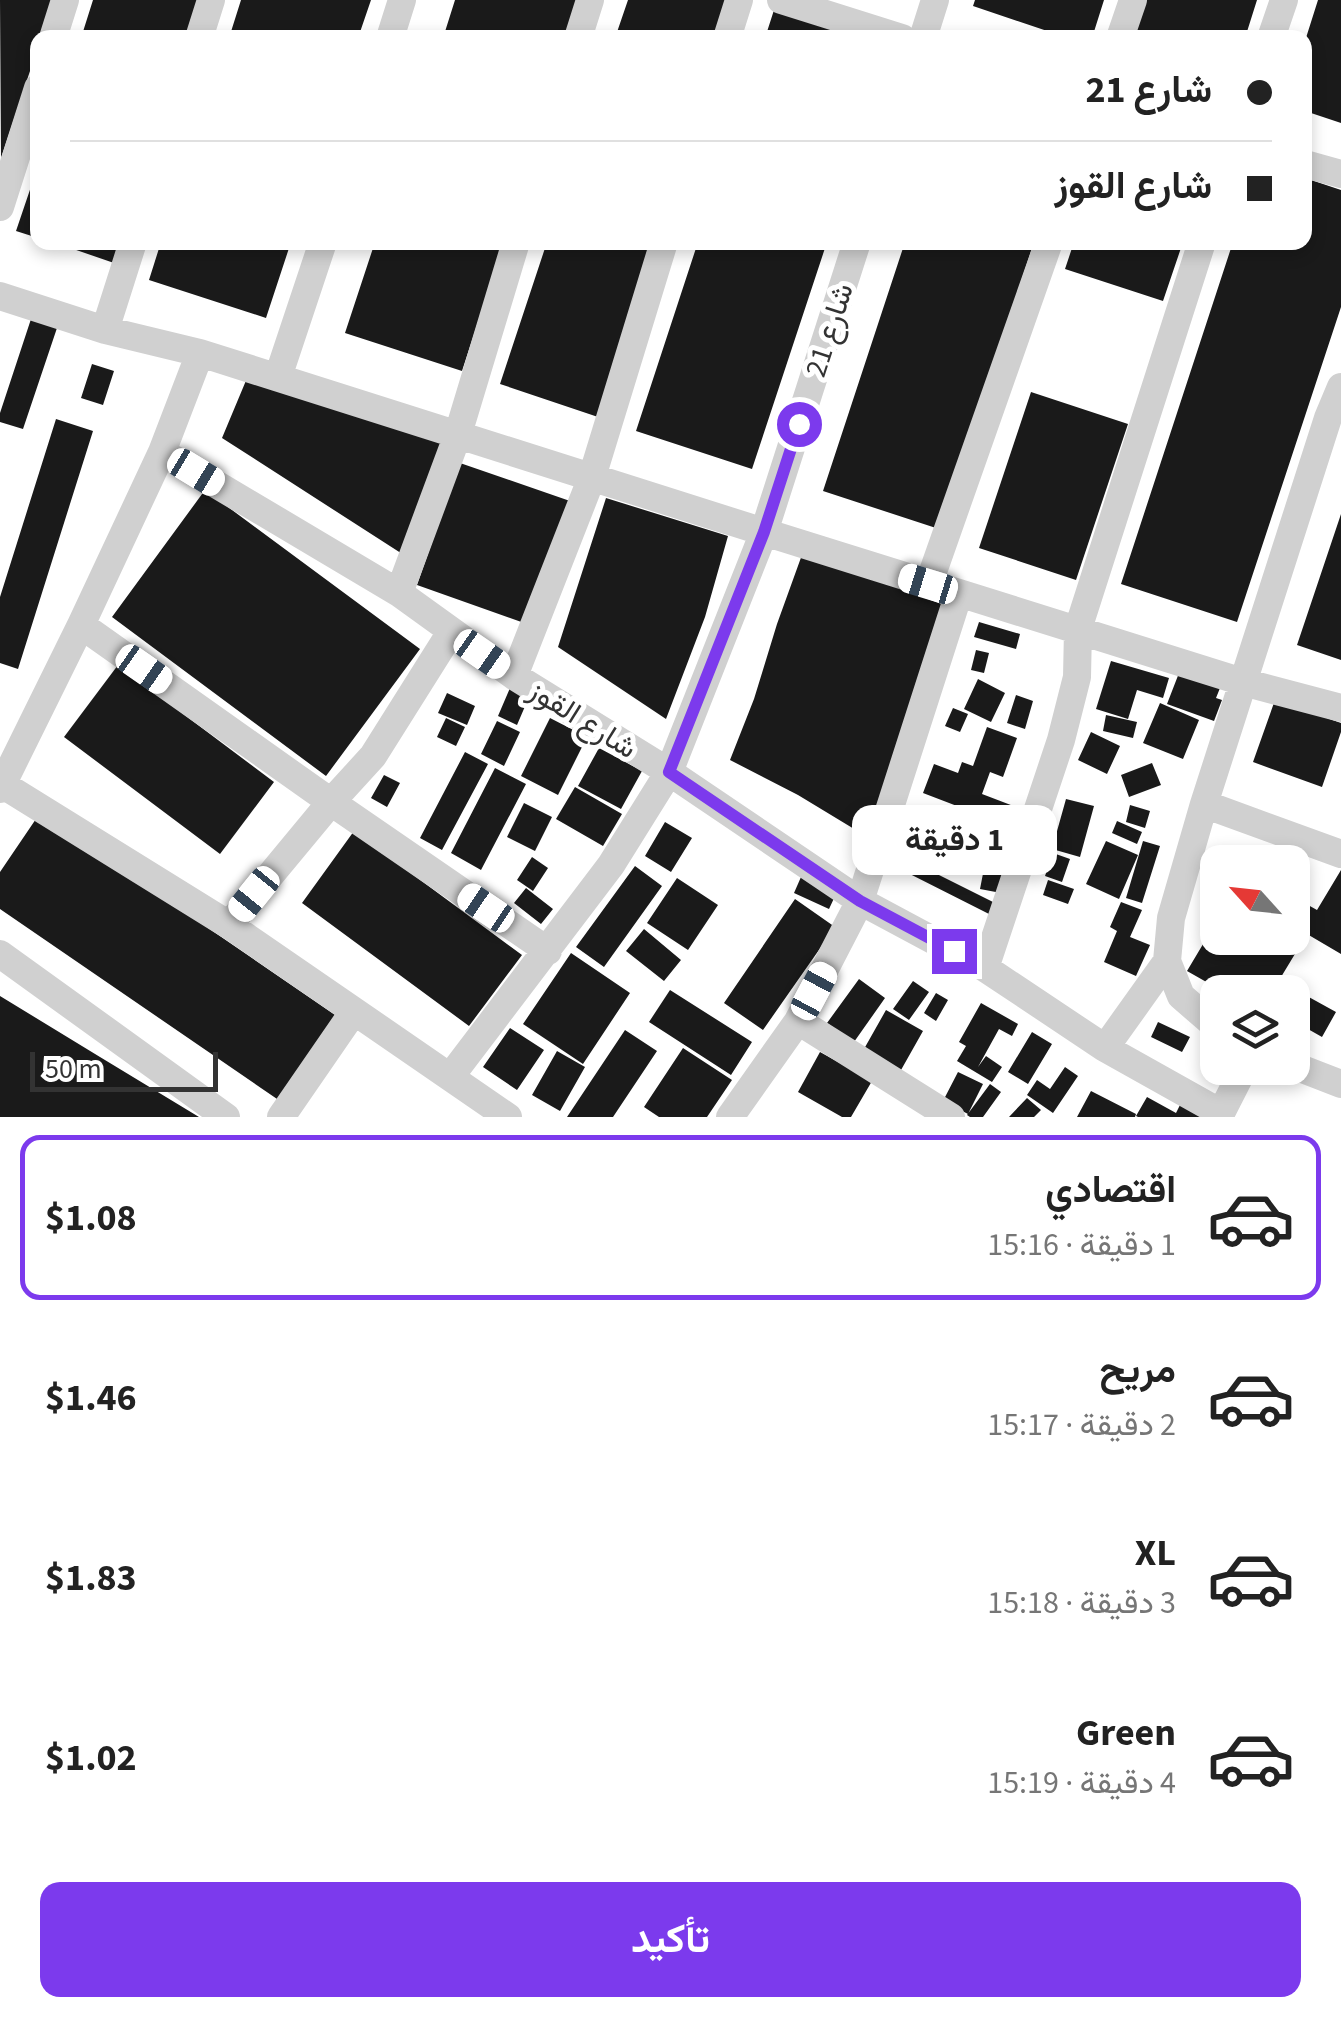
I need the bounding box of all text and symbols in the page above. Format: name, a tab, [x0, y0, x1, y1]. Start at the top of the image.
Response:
text: شارع 21	[1085, 63, 1212, 117]
text: شارع القوز	[1054, 159, 1212, 213]
street label: شارع 21	[794, 278, 865, 383]
route start	[777, 402, 822, 447]
car	[163, 444, 229, 500]
car	[895, 561, 961, 607]
car	[449, 625, 515, 683]
car	[111, 640, 177, 698]
street label: شارع القوز	[519, 669, 645, 770]
callout: 1 دقيقة	[852, 806, 1056, 876]
text: 1 دقيقة	[905, 817, 1004, 863]
north arrow	[1200, 845, 1310, 955]
map controls	[1200, 845, 1310, 1085]
car	[223, 861, 285, 927]
car	[453, 879, 519, 937]
route end	[932, 929, 977, 974]
car	[787, 957, 841, 1025]
button: layers	[1200, 975, 1310, 1085]
scale bar	[30, 1047, 218, 1092]
text: 50 m	[45, 1049, 102, 1089]
text: اقتصادي	[1045, 1163, 1176, 1217]
icon: car	[1206, 1173, 1296, 1263]
text: $1.08	[45, 1191, 137, 1245]
text: 1 دقيقة · 15:16	[987, 1222, 1176, 1268]
text: مريح	[1100, 1343, 1176, 1397]
icon: car	[1206, 1353, 1296, 1443]
text: $1.46	[45, 1371, 137, 1425]
text: 2 دقيقة · 15:17	[987, 1402, 1176, 1448]
text: XL	[1135, 1526, 1176, 1580]
icon: car	[1206, 1533, 1296, 1623]
text: $1.83	[45, 1551, 137, 1605]
text: 3 دقيقة · 15:18	[987, 1580, 1176, 1626]
text: Green	[1076, 1706, 1176, 1760]
icon: car	[1206, 1713, 1296, 1803]
text: $1.02	[45, 1731, 137, 1785]
text: 4 دقيقة · 15:19	[987, 1760, 1176, 1806]
button: تأكيد	[40, 1882, 1301, 1997]

